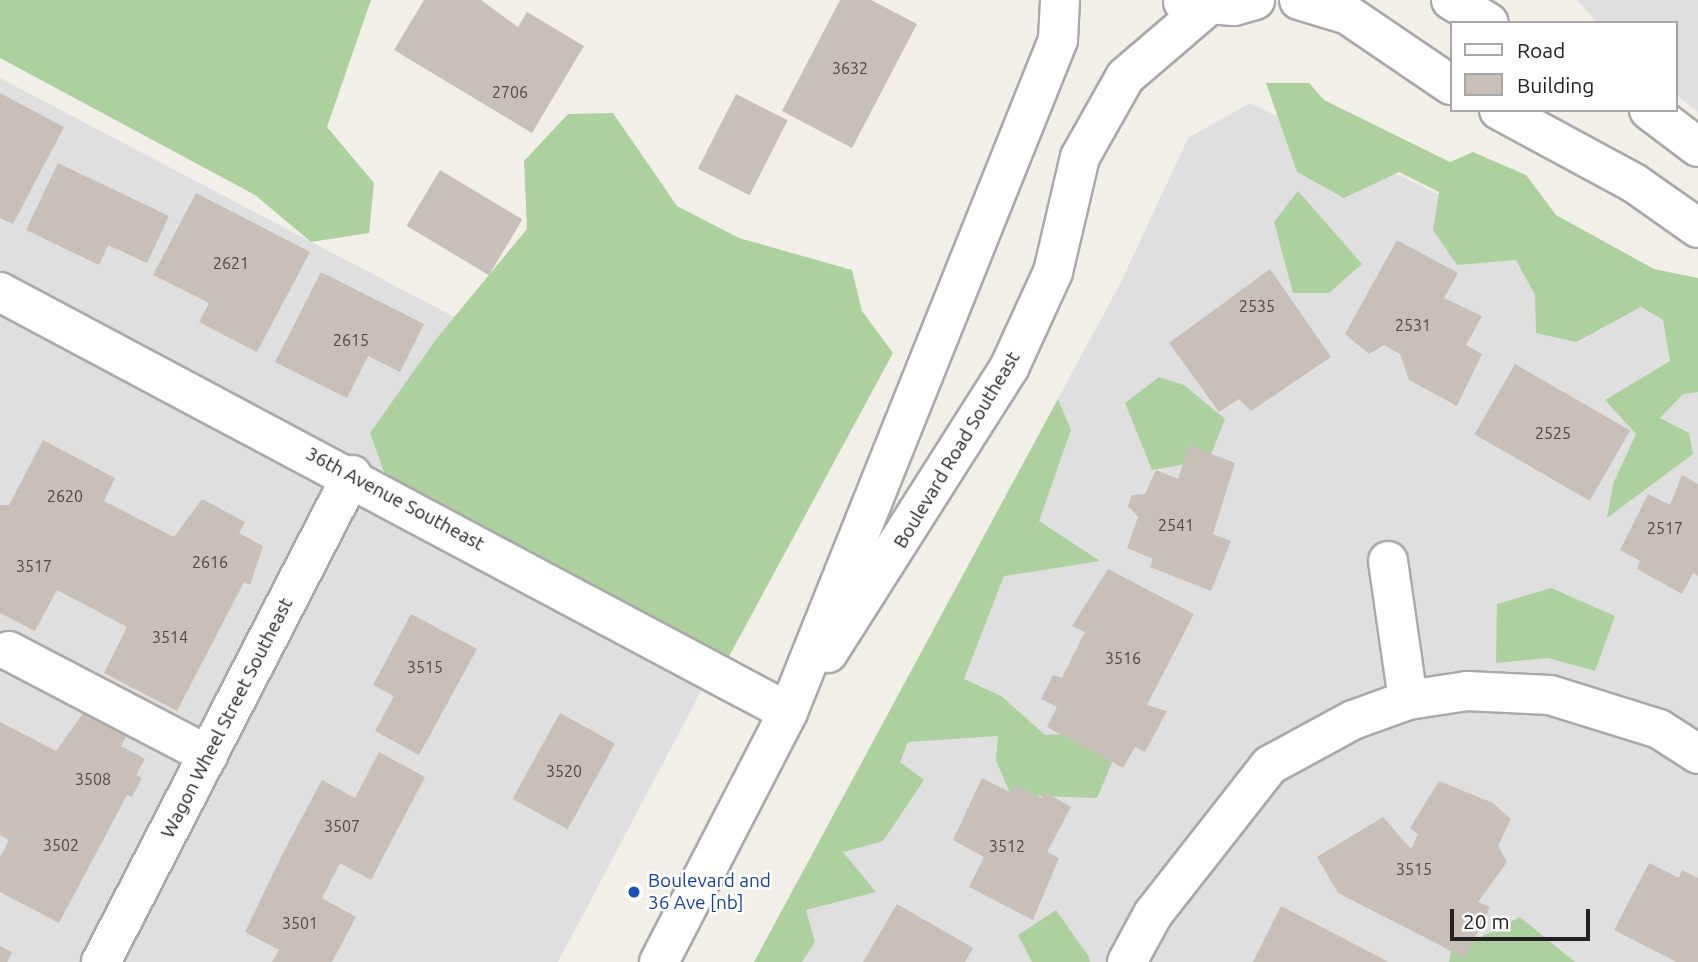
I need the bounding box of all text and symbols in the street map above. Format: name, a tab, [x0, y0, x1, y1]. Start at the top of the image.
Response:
legend	[1450, 21, 1677, 112]
text: Road	[1517, 38, 1565, 62]
house number: 3632	[832, 58, 868, 78]
text: Building	[1517, 73, 1594, 97]
house number: 2706	[492, 82, 528, 102]
house number: 2621	[213, 253, 249, 273]
house number: 2535	[1239, 296, 1275, 316]
house number: 2531	[1395, 315, 1431, 335]
house number: 2615	[333, 330, 369, 350]
street label: Boulevard Road Southeast	[889, 347, 1025, 553]
house number: 2525	[1535, 423, 1571, 443]
street label: 36th Avenue Southeast	[302, 442, 488, 556]
house number: 2620	[47, 486, 83, 506]
house number: 2541	[1158, 515, 1194, 535]
house number: 2517	[1647, 518, 1683, 538]
house number: 2616	[192, 552, 228, 572]
house number: 3517	[16, 556, 52, 576]
street label: Wagon Wheel Street Southeast	[156, 594, 298, 842]
house number: 3514	[152, 627, 188, 647]
house number: 3516	[1105, 648, 1141, 668]
house number: 3515	[407, 657, 443, 677]
house number: 3520	[546, 761, 582, 781]
house number: 3508	[75, 769, 111, 789]
house number: 3507	[324, 816, 360, 836]
house number: 3502	[43, 835, 79, 855]
house number: 3512	[989, 836, 1025, 856]
house number: 3515	[1396, 859, 1432, 879]
place label: Boulevard and 36 Ave [nb]	[648, 870, 771, 914]
marker: Boulevard and 36 Ave [nb]	[626, 884, 642, 900]
scale bar	[1453, 895, 1593, 939]
text: 20 m	[1463, 909, 1510, 933]
house number: 3501	[282, 913, 318, 933]

